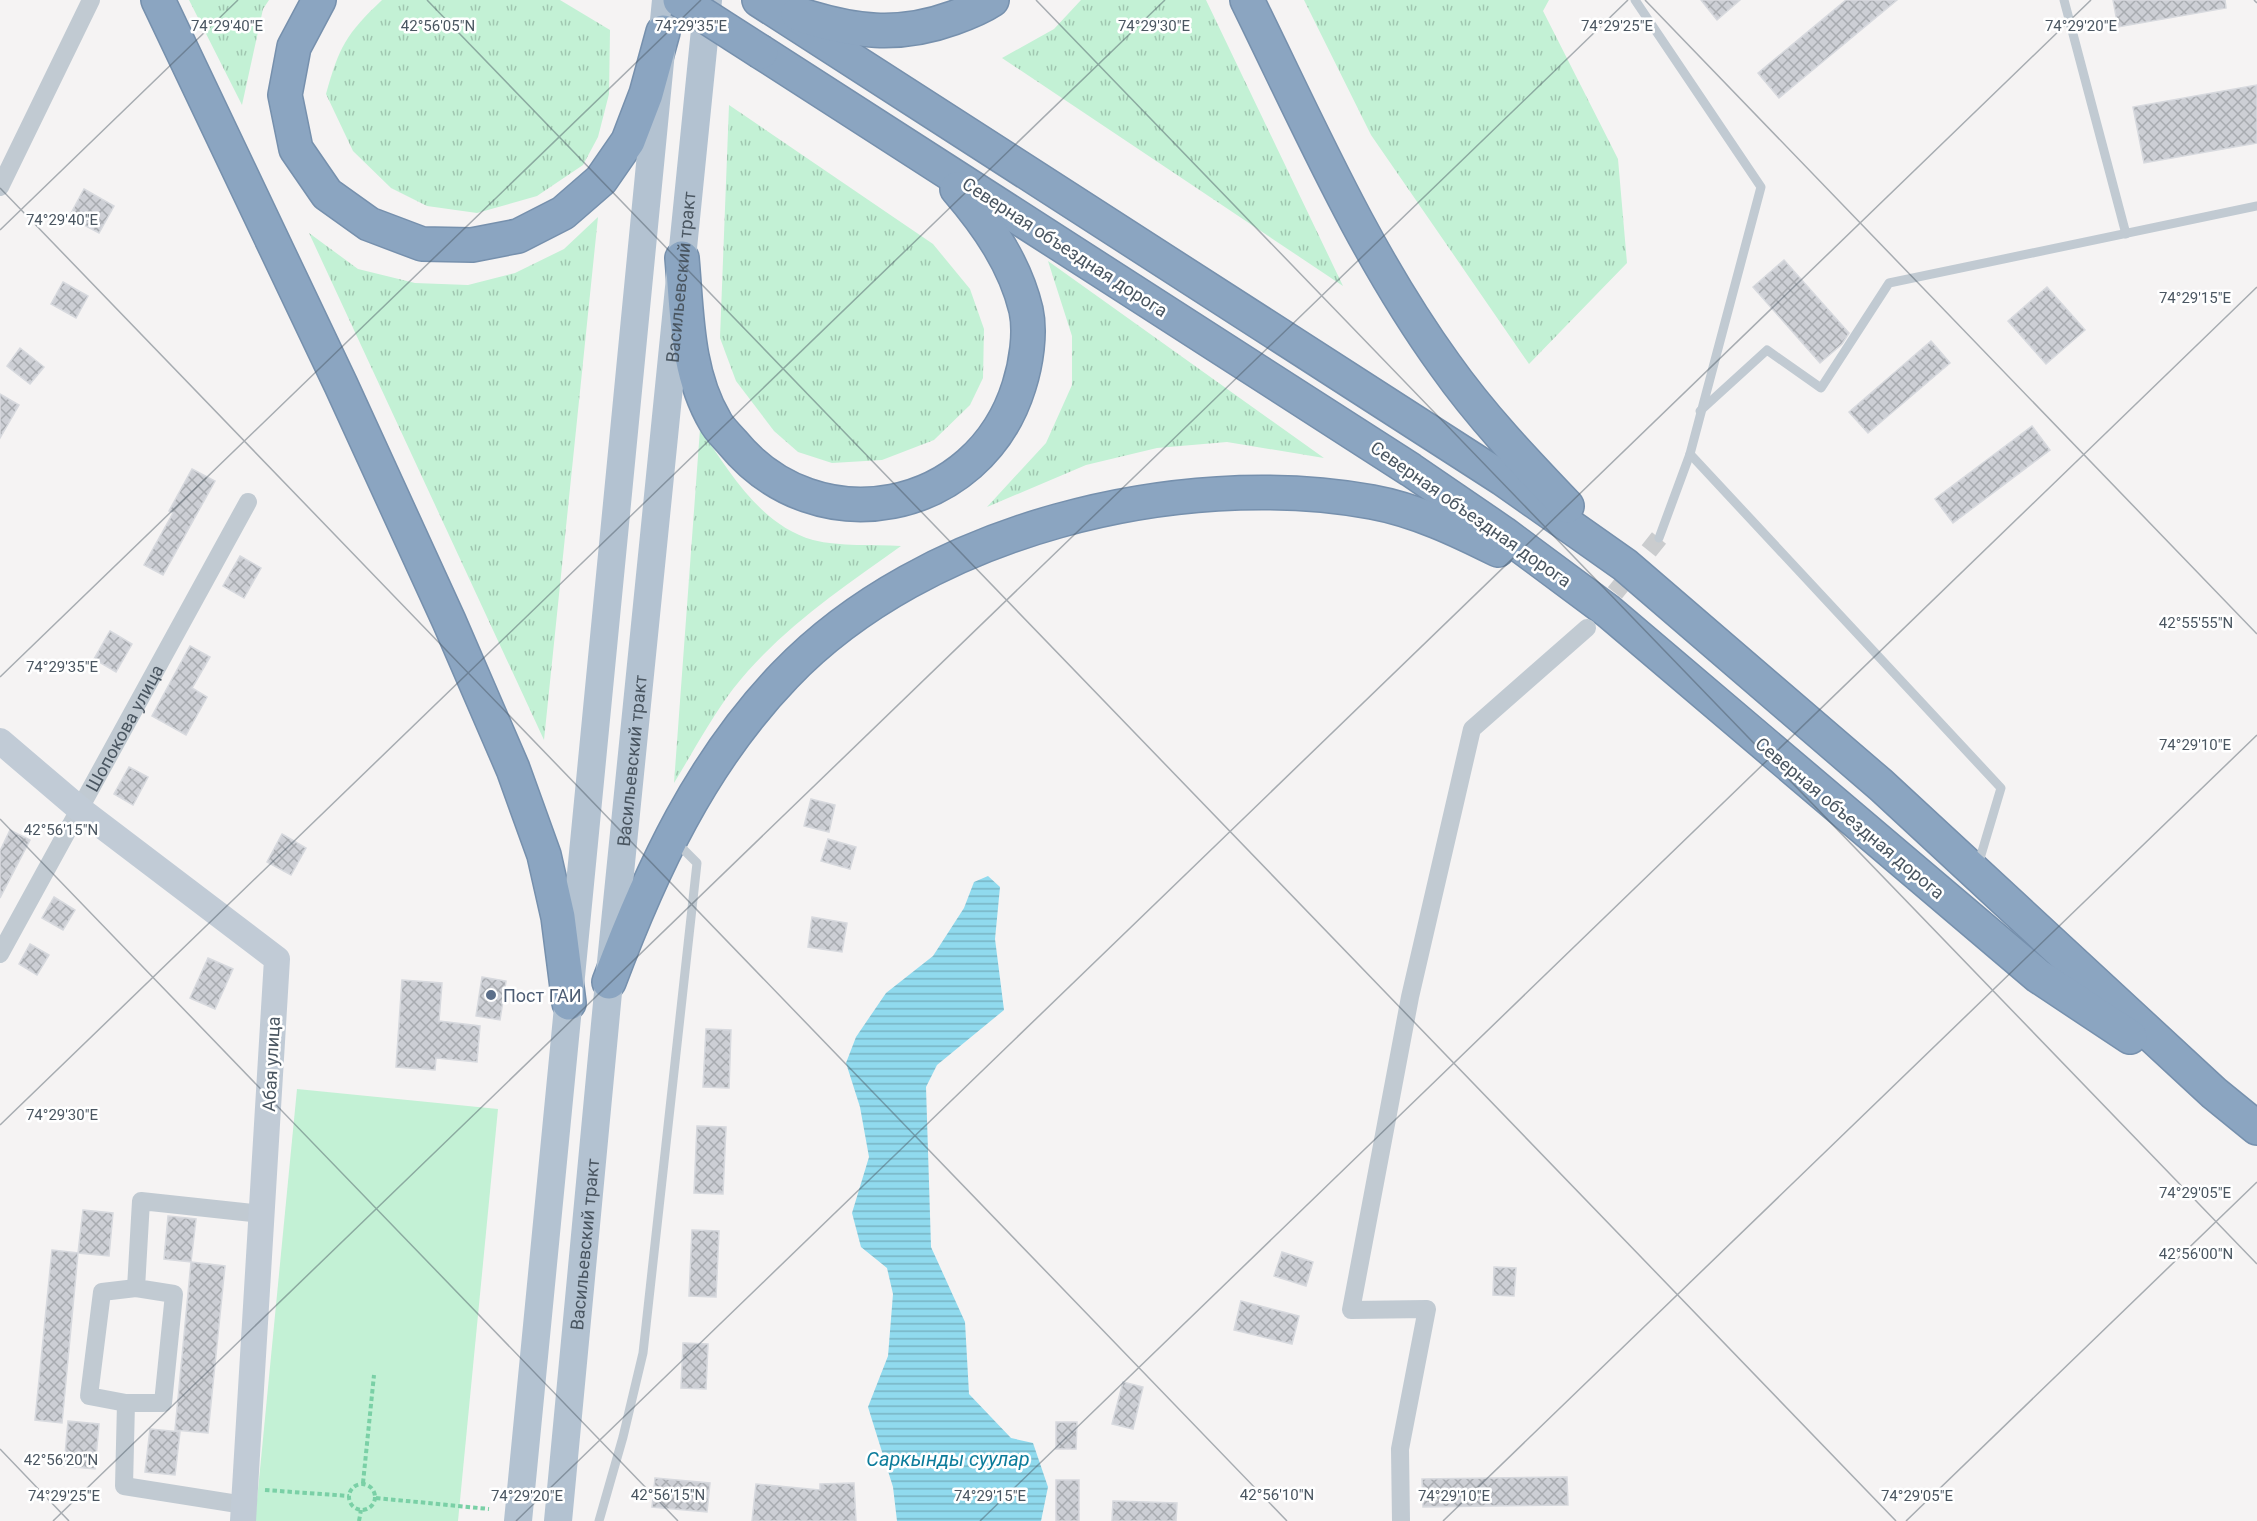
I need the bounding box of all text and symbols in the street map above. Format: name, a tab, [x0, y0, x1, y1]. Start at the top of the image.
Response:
text: 74°29'40"E	[191, 17, 264, 35]
text: 42°56'05"N	[401, 17, 475, 35]
text: 74°29'35"E	[655, 17, 728, 35]
text: 74°29'30"E	[1118, 17, 1191, 35]
text: 74°29'25"E	[1581, 17, 1654, 35]
text: 74°29'20"E	[2045, 17, 2118, 35]
street label: Северная объездная дорога	[959, 173, 1171, 321]
street label: Васильевский тракт	[661, 190, 699, 364]
text: 74°29'40"E	[26, 211, 99, 229]
text: 74°29'15"E	[2159, 289, 2232, 307]
street label: Северная объездная дорога	[1367, 437, 1575, 591]
text: 42°55'55"N	[2159, 614, 2233, 632]
text: 74°29'35"E	[26, 658, 99, 676]
street label: Шопокова улица	[81, 661, 167, 795]
street label: Васильевский тракт	[612, 673, 650, 847]
street label: Северная объездная дорога	[1751, 733, 1949, 903]
text: 74°29'10"E	[2159, 736, 2232, 754]
text: 42°56'15"N	[24, 821, 98, 839]
place label: Пост ГАИ	[503, 985, 582, 1006]
marker: Пост ГАИ	[484, 988, 498, 1002]
street label: Абая улица	[258, 1016, 284, 1112]
text: 74°29'30"E	[26, 1106, 99, 1124]
street label: Васильевский тракт	[566, 1157, 603, 1331]
text: 74°29'05"E	[2159, 1184, 2232, 1202]
text: 42°56'00"N	[2159, 1245, 2233, 1263]
water label: Саркынды суулар	[866, 1447, 1030, 1471]
text: 42°56'20"N	[24, 1451, 98, 1469]
text: 42°56'15"N	[631, 1486, 705, 1504]
text: 42°56'10"N	[1240, 1486, 1314, 1504]
text: 74°29'25"E	[28, 1487, 101, 1505]
text: 74°29'20"E	[491, 1487, 564, 1505]
text: 74°29'15"E	[954, 1487, 1027, 1505]
text: 74°29'10"E	[1418, 1487, 1491, 1505]
text: 74°29'05"E	[1881, 1487, 1954, 1505]

